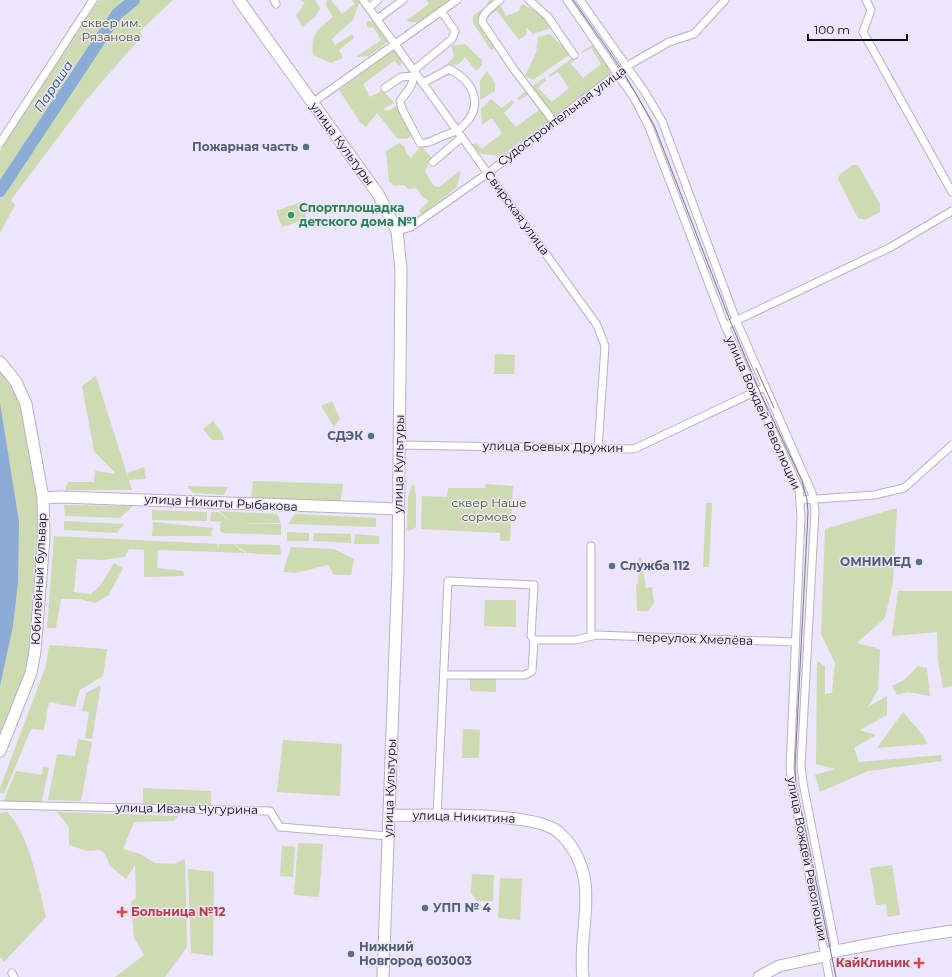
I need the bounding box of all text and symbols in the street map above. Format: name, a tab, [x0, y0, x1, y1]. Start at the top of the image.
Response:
park label: сквер им. Рязанова	[81, 15, 141, 44]
scale bar	[808, 16, 907, 42]
text: 100 m	[814, 22, 850, 37]
water label: Параша	[30, 57, 76, 115]
street label: Судостроительная улица	[495, 62, 629, 169]
street label: улица Культуры	[307, 98, 378, 188]
place label: Пожарная часть	[192, 139, 298, 154]
marker: Пожарная часть	[301, 142, 311, 152]
street label: Свирская улица	[482, 167, 553, 258]
place label: Спортплощадка детского дома №1	[299, 200, 417, 229]
marker: Спортплощадка детского дома №1	[286, 210, 296, 220]
street label: улица Вождей Революции	[722, 333, 804, 492]
street label: улица Культуры	[390, 414, 407, 515]
place label: СДЭК	[327, 428, 363, 443]
marker: СДЭК	[366, 431, 376, 441]
street label: улица Боевых Дружин	[481, 438, 624, 455]
street label: улица Никиты Рыбакова	[143, 491, 298, 514]
park label: сквер Наше сормово	[451, 495, 527, 524]
street label: Юбилейный бульвар	[28, 512, 49, 646]
place label: ОМНИМЕД	[840, 554, 911, 569]
marker: ОМНИМЕД	[914, 557, 924, 567]
place label: Служба 112	[620, 558, 690, 573]
marker: Служба 112	[607, 561, 617, 571]
street label: переулок Хмелёва	[637, 629, 754, 648]
street label: улица Культуры	[380, 738, 399, 839]
street label: улица Вождей Революции	[784, 775, 831, 942]
street label: улица Ивана Чугурина	[115, 800, 258, 817]
street label: улица Никитина	[411, 807, 516, 826]
place label: УПП № 4	[433, 900, 491, 915]
marker: УПП № 4	[420, 903, 430, 913]
place label: Больница №12	[131, 904, 225, 919]
marker: Больница №12	[116, 906, 128, 918]
place label: Нижний Новгород 603003	[359, 939, 472, 968]
marker: Нижний Новгород 603003	[346, 949, 356, 959]
place label: КайКлиник	[836, 955, 910, 970]
marker: КайКлиник	[913, 957, 925, 969]

